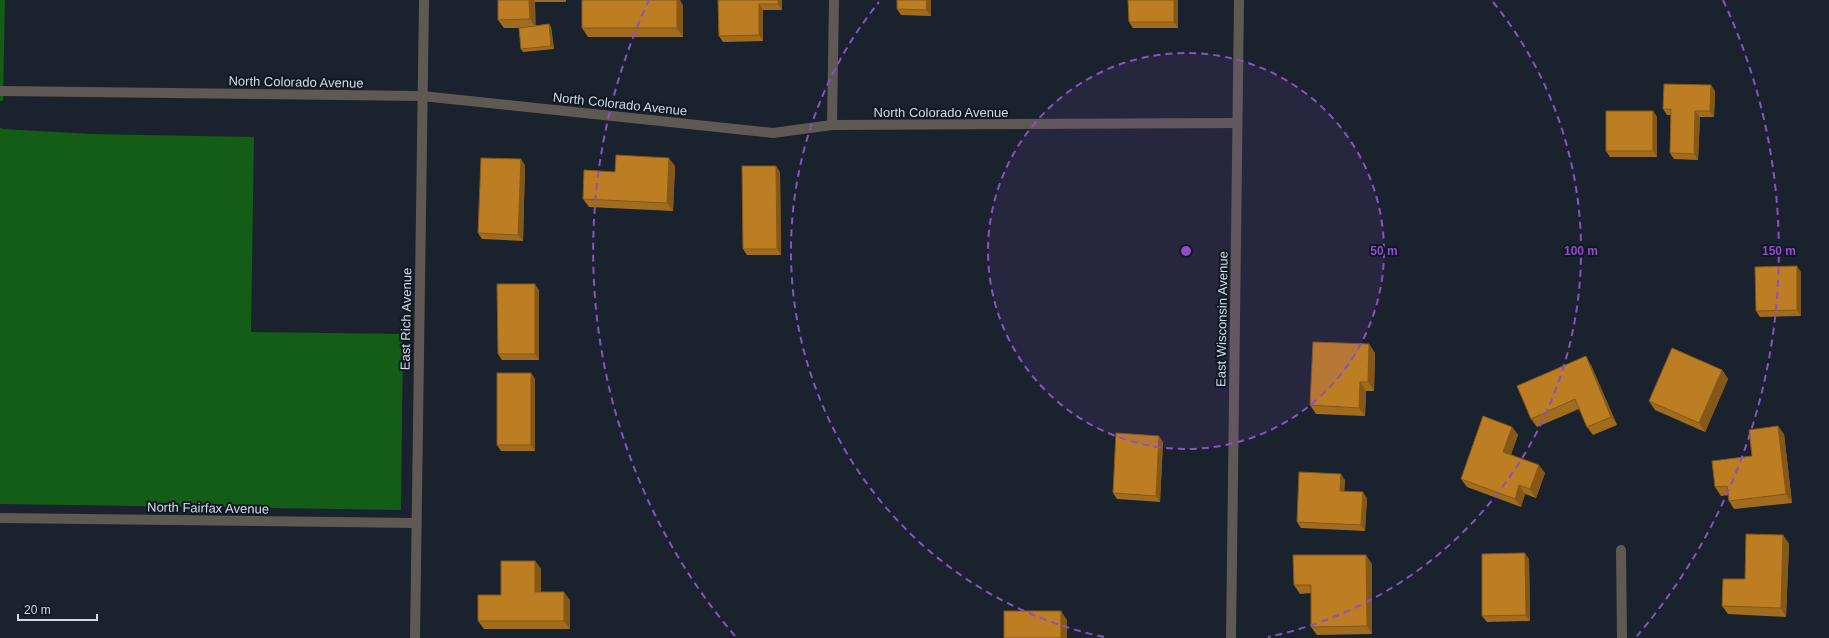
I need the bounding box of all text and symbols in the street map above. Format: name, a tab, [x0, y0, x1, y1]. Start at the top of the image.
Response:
street label: North Colorado Avenue	[228, 73, 364, 91]
street label: North Colorado Avenue	[552, 89, 688, 119]
street label: North Colorado Avenue	[874, 105, 1008, 120]
centre of rings	[1179, 244, 1193, 258]
text: 50 m	[1370, 244, 1398, 258]
text: 100 m	[1564, 244, 1598, 258]
text: 150 m	[1762, 244, 1796, 258]
street label: East Wisconsin Avenue	[1213, 251, 1231, 387]
street label: East Rich Avenue	[398, 268, 414, 370]
street label: North Fairfax Avenue	[147, 499, 269, 517]
scale bar	[18, 596, 97, 622]
text: 20 m	[24, 603, 51, 617]

